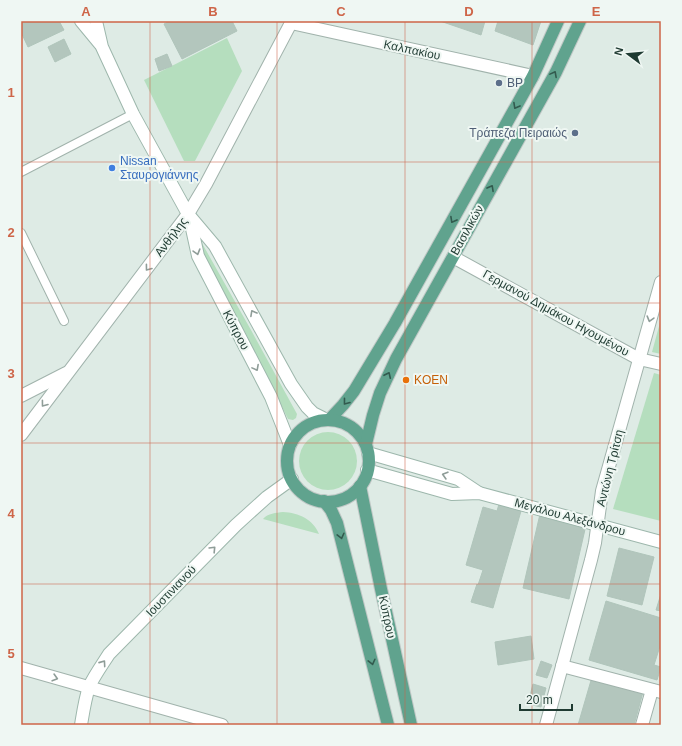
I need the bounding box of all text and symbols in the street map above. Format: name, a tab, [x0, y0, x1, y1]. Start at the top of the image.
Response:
text: A	[81, 4, 91, 19]
text: B	[208, 4, 218, 19]
text: C	[336, 4, 346, 19]
text: D	[464, 4, 474, 19]
text: E	[592, 4, 601, 19]
north arrow	[608, 34, 648, 74]
street label: Καλπακίου	[382, 37, 442, 63]
text: N	[612, 46, 625, 57]
one-way arrow	[550, 71, 557, 79]
place label: BP	[507, 76, 523, 90]
marker: BP	[494, 78, 504, 88]
text: 1	[7, 85, 15, 100]
one-way arrow	[513, 102, 521, 109]
place label: Τράπεζα Πειραιώς	[469, 126, 567, 140]
marker: Τράπεζα Πειραιώς	[570, 128, 580, 138]
place label: Nissan Σταυρογιάννης	[120, 154, 199, 182]
marker: Nissan Σταυρογιάννης	[107, 163, 117, 173]
one-way arrow	[486, 185, 494, 192]
street label: Βασιλικών	[448, 203, 486, 257]
street label: Ανθήλης	[152, 214, 190, 259]
one-way arrow	[450, 216, 457, 223]
text: 2	[7, 225, 15, 240]
one-way arrow	[192, 248, 201, 255]
one-way arrow	[146, 263, 153, 270]
street label: Γερμανού Δημάκου Ηγουμένου	[480, 267, 632, 359]
street label: Κύπρου	[220, 308, 252, 352]
one-way arrow	[250, 310, 257, 317]
one-way arrow	[647, 316, 655, 323]
one-way arrow	[251, 364, 259, 371]
text: 3	[7, 366, 15, 381]
one-way arrow	[383, 372, 391, 380]
place label: KOEN	[414, 373, 448, 387]
marker: KOEN	[401, 375, 411, 385]
one-way arrow	[343, 397, 350, 404]
one-way arrow	[42, 400, 49, 407]
street label: Αντώνη Τρίτση	[594, 428, 626, 508]
one-way arrow	[442, 471, 449, 480]
street label: Μεγάλου Αλεξάνδρου	[513, 495, 627, 539]
text: 4	[7, 506, 15, 521]
one-way arrow	[336, 533, 344, 539]
one-way arrow	[208, 546, 216, 554]
street label: Ιουστινιανού	[143, 562, 199, 620]
street label: Κύπρου	[376, 595, 398, 639]
text: 5	[7, 646, 15, 661]
one-way arrow	[368, 659, 376, 665]
one-way arrow	[98, 660, 105, 667]
one-way arrow	[51, 673, 58, 682]
scale bar	[520, 686, 572, 712]
text: 20 m	[526, 693, 553, 707]

